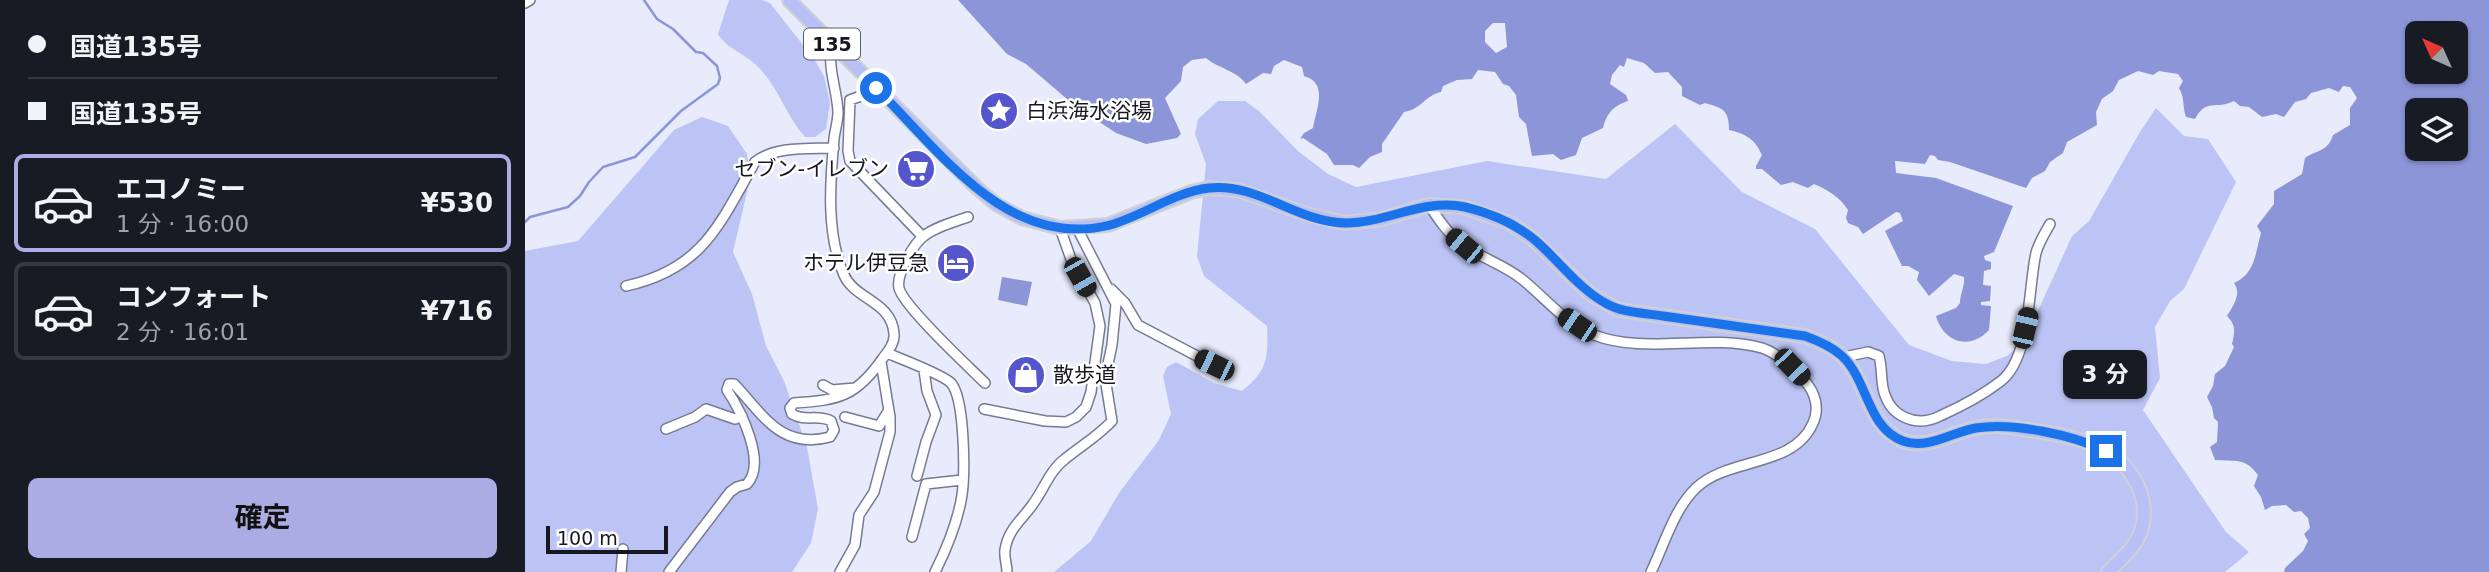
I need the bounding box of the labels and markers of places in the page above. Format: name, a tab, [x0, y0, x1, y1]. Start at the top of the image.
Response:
place icon: 白浜海水浴場	[978, 90, 1020, 132]
place label: 白浜海水浴場	[1026, 99, 1152, 123]
supermarket icon: セブン-イレブン	[895, 148, 937, 190]
place label: セブン-イレブン	[734, 157, 889, 181]
hotel icon: ホテル伊豆急	[935, 242, 977, 284]
place label: ホテル伊豆急	[803, 251, 929, 275]
shop icon: 散歩道	[1005, 354, 1047, 396]
place label: 散歩道	[1053, 363, 1116, 387]

